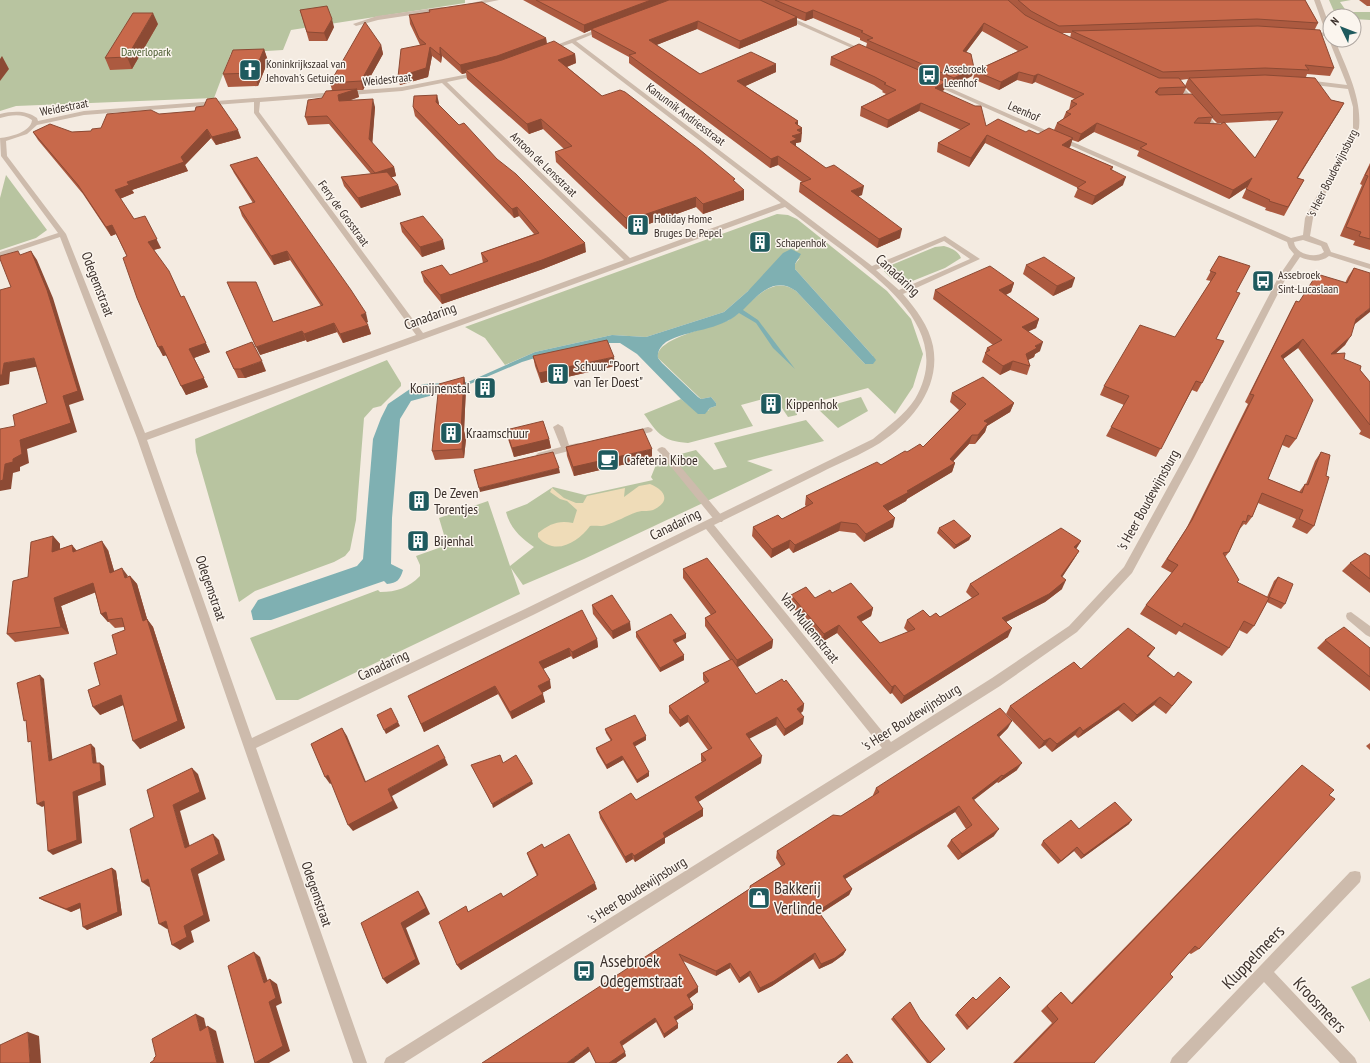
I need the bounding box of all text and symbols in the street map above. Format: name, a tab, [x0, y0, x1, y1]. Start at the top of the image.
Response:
north arrow	[1322, 8, 1362, 48]
text: N	[1328, 14, 1342, 28]
park label: Daverlopark	[121, 44, 171, 59]
place label: Koninkrijkszaal van Jehovah's Getuigen	[265, 56, 346, 85]
church icon: Koninkrijkszaal van Jehovah's Getuigen	[237, 57, 263, 83]
place label: Assebroek Leenhof	[944, 61, 986, 90]
bus stop icon: Assebroek Leenhof	[916, 62, 942, 88]
street label: Weidestraat	[362, 69, 413, 89]
street label: Kanunnik Andriesstraat	[643, 79, 729, 149]
street label: Weidestraat	[39, 95, 90, 119]
street label: Leenhof	[1006, 97, 1043, 125]
street label: 's Heer Boudewijnsburg	[1303, 126, 1361, 220]
street label: Antoon de Lensstraat	[507, 128, 581, 200]
street label: Ferry de Grosstraat	[315, 177, 373, 249]
place label: Holiday Home Bruges De Pepel	[654, 211, 722, 240]
building icon: Holiday Home Bruges De Pepel	[625, 212, 651, 238]
building icon: Schapenhok	[747, 229, 773, 255]
place label: Schapenhok	[776, 235, 826, 250]
street label: Odegemstraat	[77, 249, 119, 319]
street label: Canadaring	[872, 250, 924, 300]
place label: Assebroek Sint-Lucaslaan	[1278, 267, 1338, 296]
bus stop icon: Assebroek Sint-Lucaslaan	[1250, 268, 1276, 294]
street label: Canadaring	[401, 298, 459, 334]
place label: Schuur "Poort van Ter Doest"	[574, 357, 643, 391]
building icon: Schuur "Poort van Ter Doest"	[545, 361, 571, 387]
building icon: Konijnenstal	[472, 375, 498, 401]
place label: Konijnenstal	[410, 379, 471, 397]
building icon: Kippenhok	[758, 391, 784, 417]
place label: Kippenhok	[786, 395, 838, 413]
building icon: Kraamschuur	[438, 420, 464, 446]
place label: Kraamschuur	[466, 424, 529, 442]
street label: 's Heer Boudewijnsburg	[1113, 446, 1183, 554]
cafe icon: Cafeteria Kiboe	[595, 447, 621, 473]
place label: Cafeteria Kiboe	[624, 451, 698, 469]
place label: De Zeven Torentjes	[434, 484, 478, 518]
building icon: De Zeven Torentjes	[406, 488, 432, 514]
street label: Canadaring	[647, 504, 703, 544]
building icon: Bijenhal	[405, 528, 431, 554]
place label: Bijenhal	[434, 532, 474, 550]
street label: Odegemstraat	[191, 553, 231, 623]
street label: Van Mullemstraat	[776, 589, 844, 667]
street label: Canadaring	[355, 645, 411, 685]
street label: 's Heer Boudewijnsburg	[858, 679, 964, 755]
street label: 's Heer Boudewijnsburg	[584, 852, 690, 928]
street label: Odegemstraat	[297, 859, 337, 929]
place label: Bakkerij Verlinde	[773, 877, 822, 919]
shop icon: Bakkerij Verlinde	[746, 885, 772, 911]
street label: Kluppelmeers	[1217, 920, 1289, 994]
place label: Assebroek Odegemstraat	[600, 950, 683, 992]
bus stop icon: Assebroek Odegemstraat	[571, 958, 597, 984]
street label: Kroosmeers	[1289, 972, 1352, 1038]

